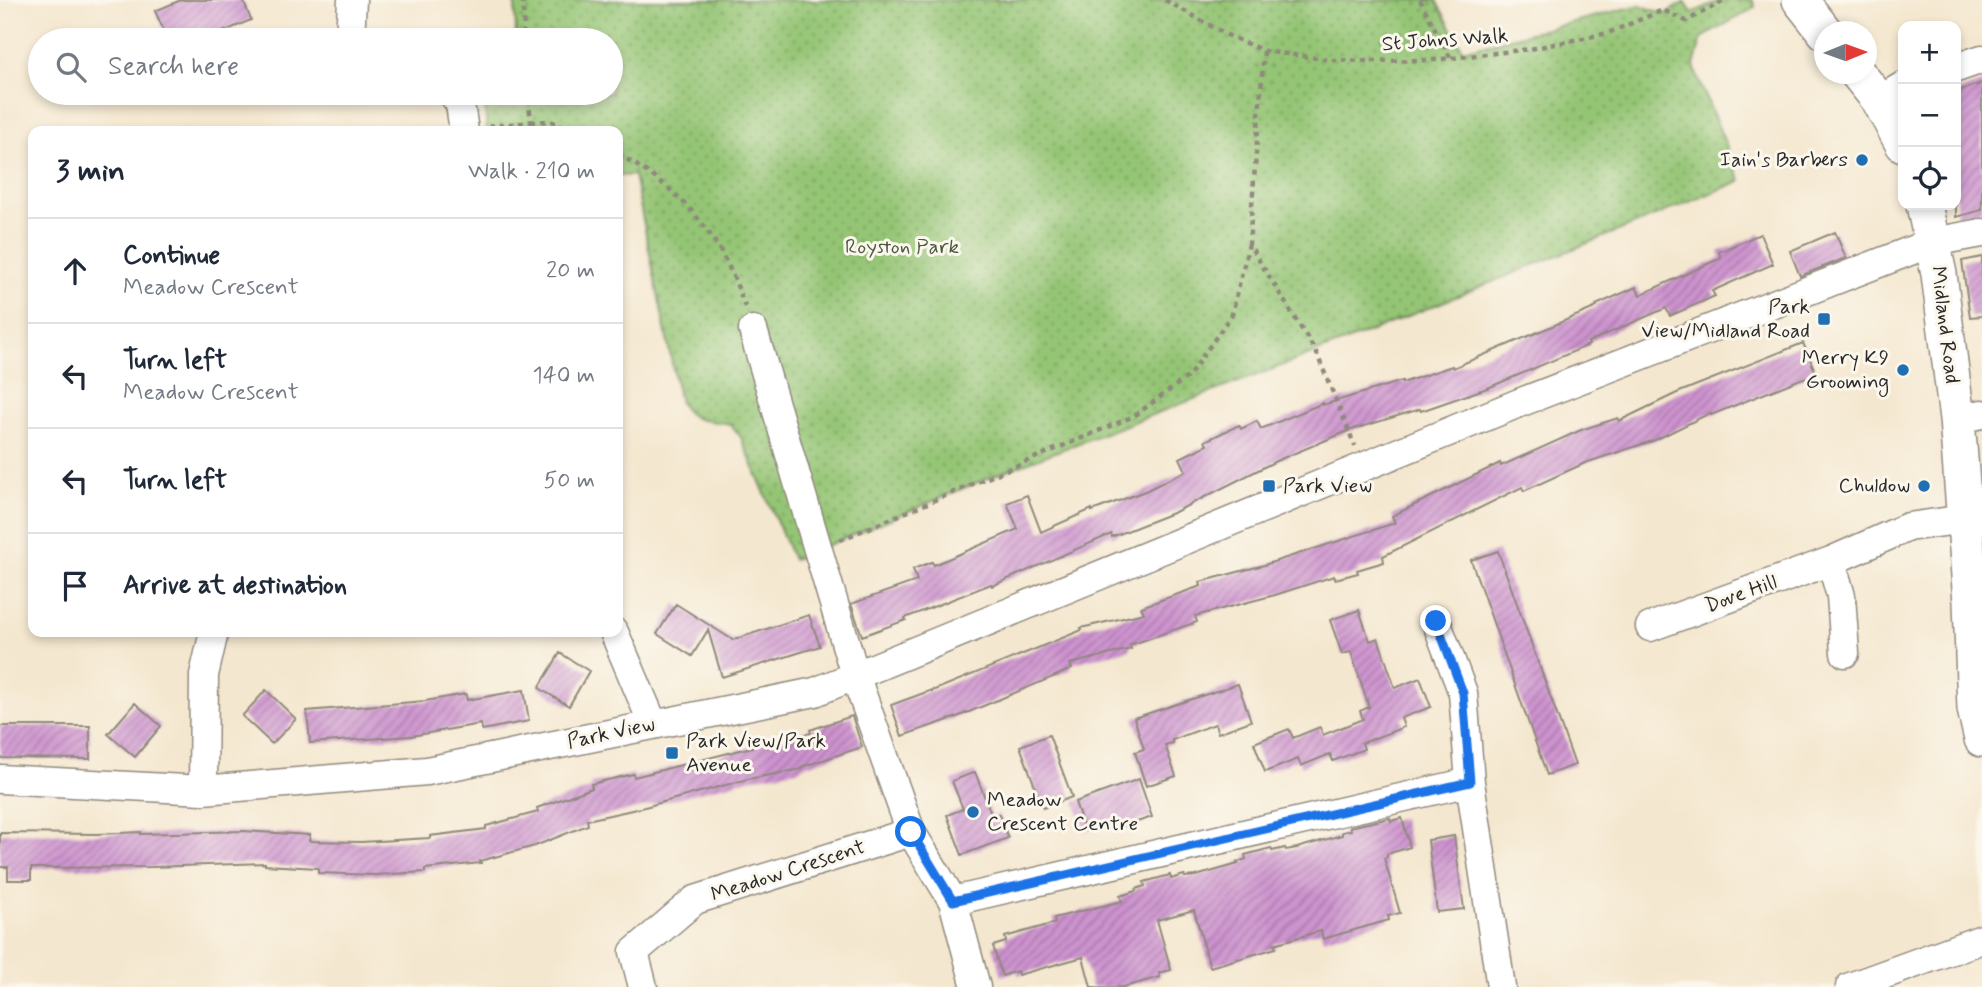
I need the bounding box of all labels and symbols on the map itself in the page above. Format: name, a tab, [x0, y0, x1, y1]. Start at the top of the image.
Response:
north arrow	[1814, 21, 1877, 84]
street label: St Johns Walk	[1381, 22, 1509, 58]
place label: Iain's Barbers	[1720, 146, 1848, 174]
marker: Iain's Barbers	[1854, 152, 1870, 168]
park label: Royston Park	[845, 233, 959, 261]
street label: Midland Road	[1924, 265, 1966, 385]
place label: Park View/Midland Road	[1641, 293, 1810, 345]
marker: Park View/Midland Road	[1816, 311, 1832, 327]
place label: Merry K9 Grooming	[1802, 344, 1889, 397]
marker: Merry K9 Grooming	[1895, 362, 1911, 378]
place label: Park View	[1283, 472, 1372, 500]
place label: Chuldow	[1839, 472, 1910, 500]
marker: Park View	[1261, 478, 1277, 494]
marker: Chuldow	[1916, 478, 1932, 494]
street label: Dove Hill	[1701, 568, 1781, 620]
route end	[1420, 605, 1451, 636]
street label: Park View	[565, 710, 658, 756]
place label: Park View/Park Avenue	[686, 727, 826, 779]
marker: Park View/Park Avenue	[664, 745, 680, 761]
place label: Meadow Crescent Centre	[987, 786, 1138, 838]
marker: Meadow Crescent Centre	[965, 804, 981, 820]
route start	[895, 816, 926, 847]
street label: Meadow Crescent	[707, 833, 869, 909]

